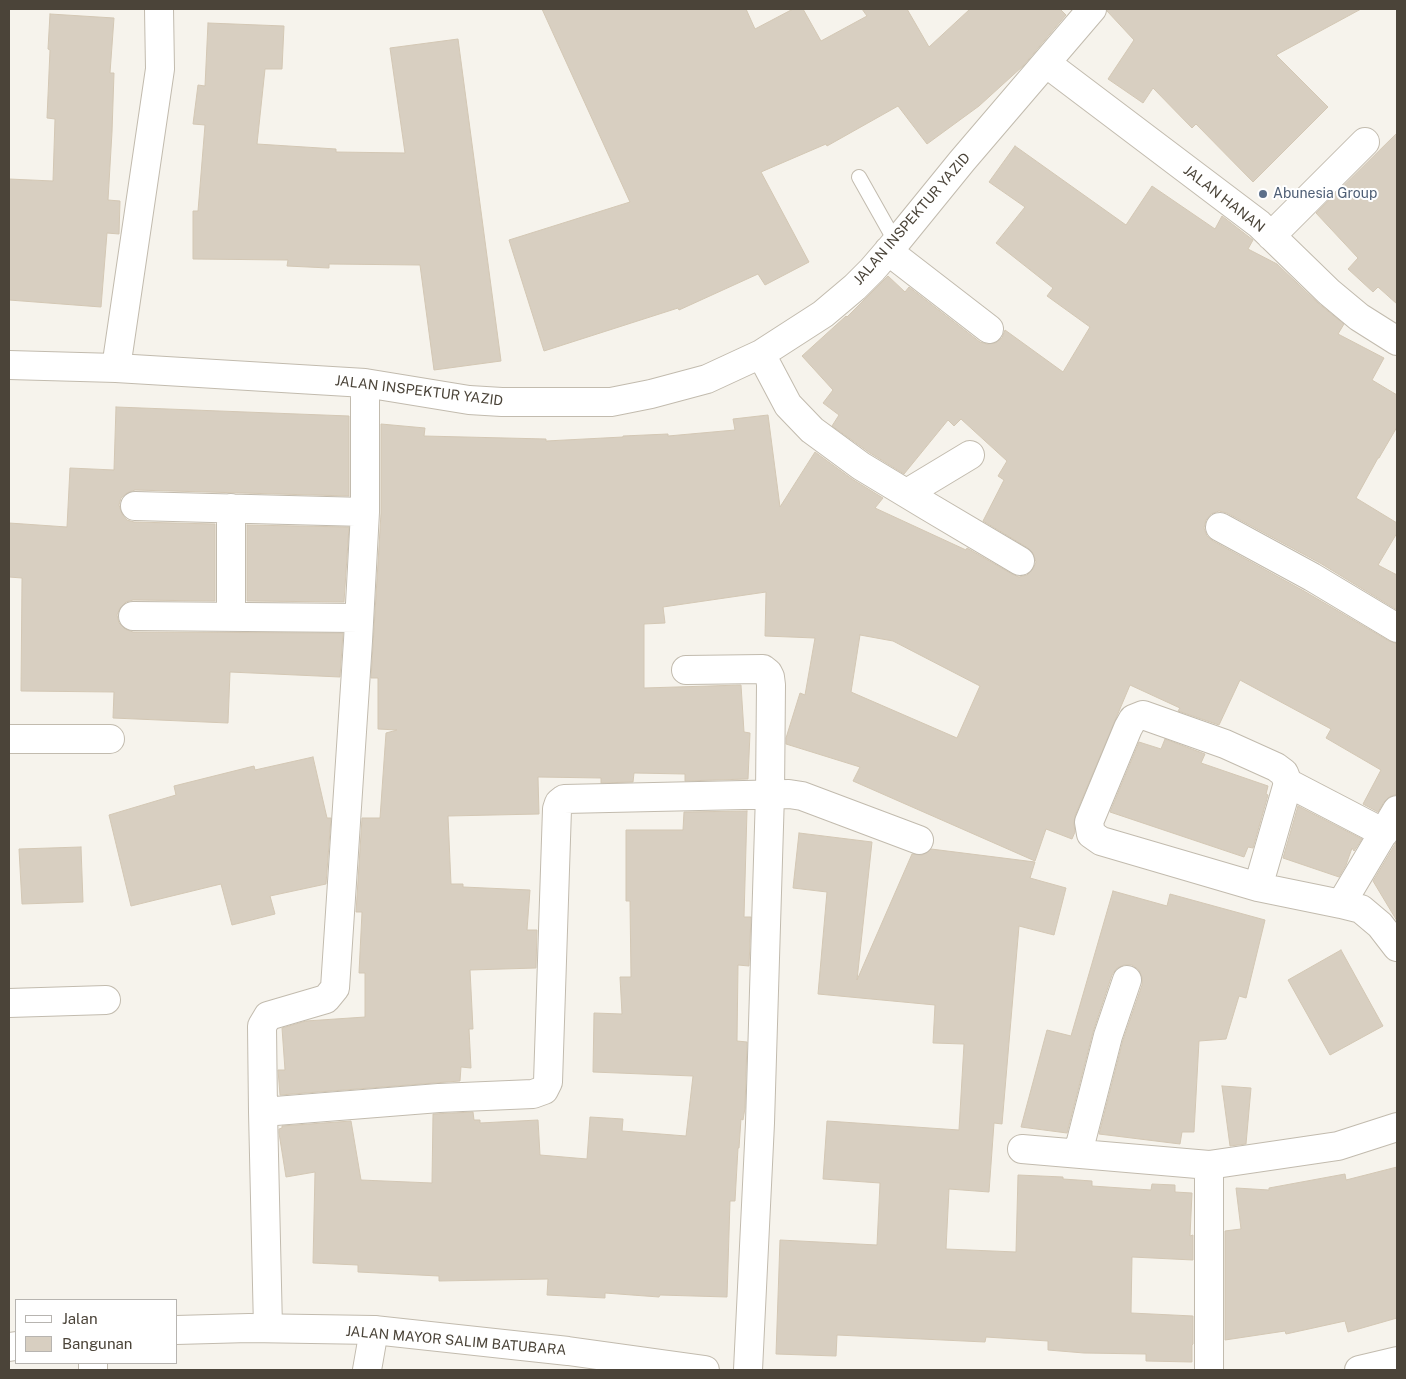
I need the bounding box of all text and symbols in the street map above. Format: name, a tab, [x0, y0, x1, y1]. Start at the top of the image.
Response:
street label: JALAN INSPEKTUR YAZID	[850, 150, 974, 288]
street label: JALAN HANAN	[1180, 162, 1268, 236]
place label: Abunesia Group	[1273, 186, 1377, 202]
marker: Abunesia Group	[1257, 188, 1269, 200]
street label: JALAN INSPEKTUR YAZID	[334, 372, 504, 410]
legend	[15, 1299, 178, 1364]
text: Jalan	[62, 1310, 98, 1327]
street label: JALAN MAYOR SALIM BATUBARA	[345, 1323, 567, 1359]
text: Bangunan	[62, 1335, 133, 1352]

